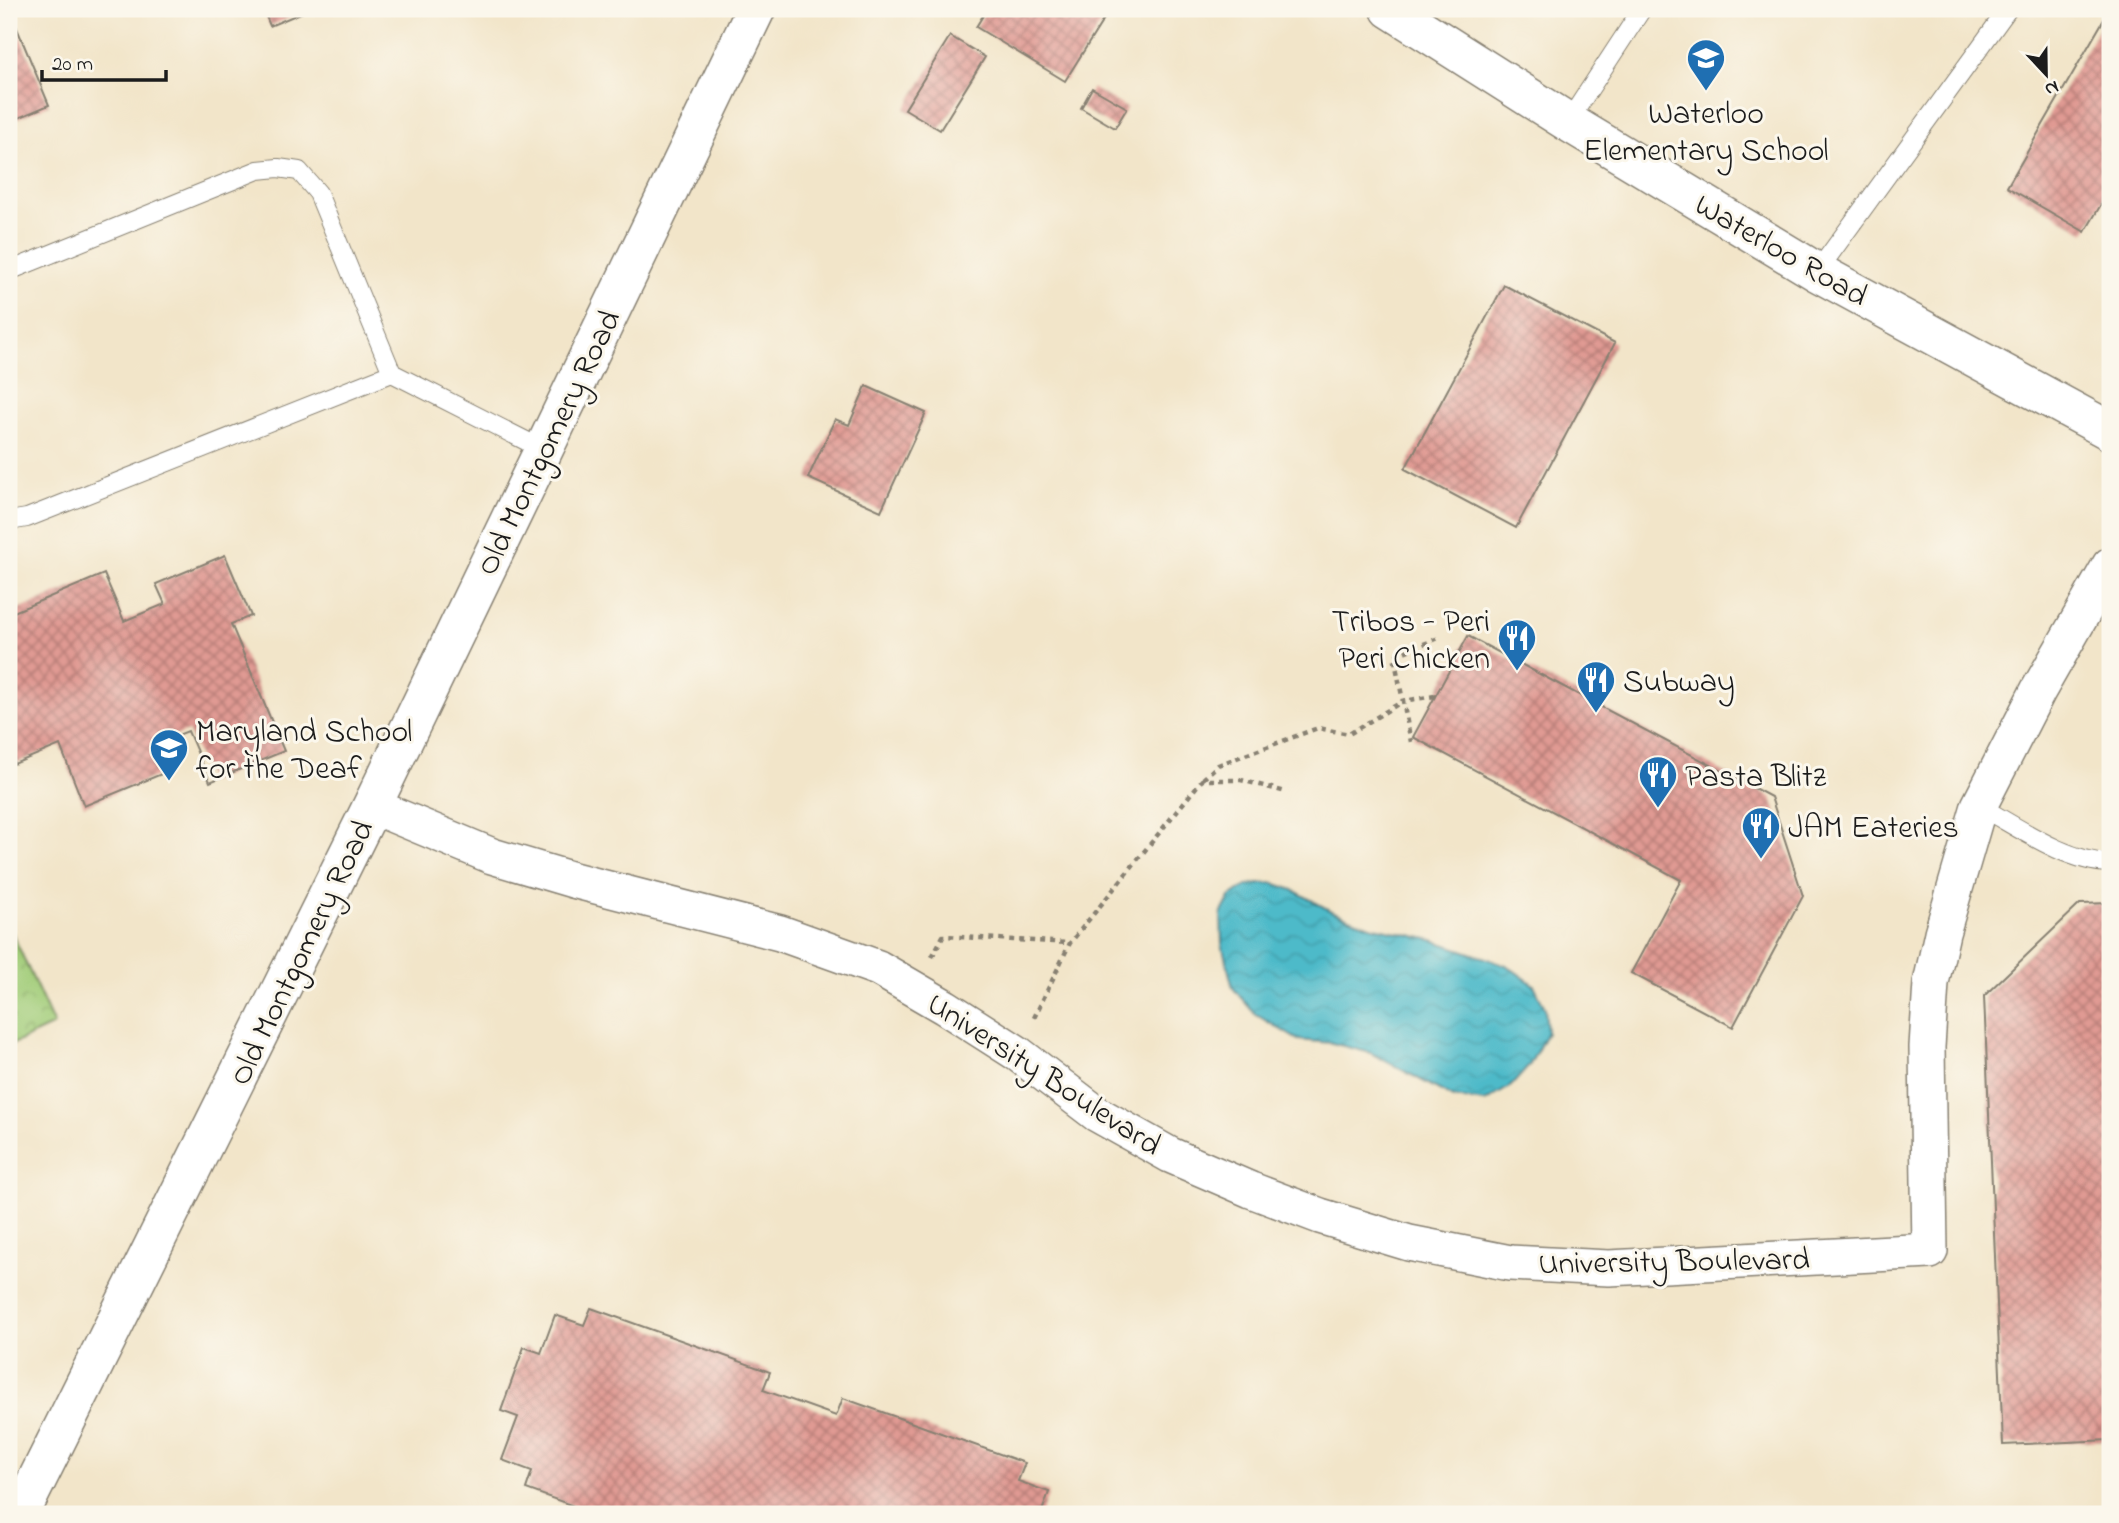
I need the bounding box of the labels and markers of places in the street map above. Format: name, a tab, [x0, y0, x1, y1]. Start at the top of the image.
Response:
school or university icon: Waterloo Elementary School	[1685, 37, 1727, 92]
place label: Waterloo Elementary School	[1583, 92, 1829, 176]
place label: Tribos - Peri Peri Chicken	[1332, 600, 1490, 684]
restaurant icon: Tribos - Peri Peri Chicken	[1496, 617, 1538, 672]
restaurant icon: Subway	[1575, 659, 1617, 714]
place label: Subway	[1623, 660, 1735, 707]
place label: Maryland School for the Deaf	[196, 710, 412, 794]
school or university icon: Maryland School for the Deaf	[148, 727, 190, 782]
restaurant icon: Pasta Blitz	[1637, 754, 1679, 809]
place label: Pasta Blitz	[1685, 755, 1827, 802]
restaurant icon: JAM Eateries	[1740, 805, 1782, 860]
place label: JAM Eateries	[1788, 806, 1959, 853]

